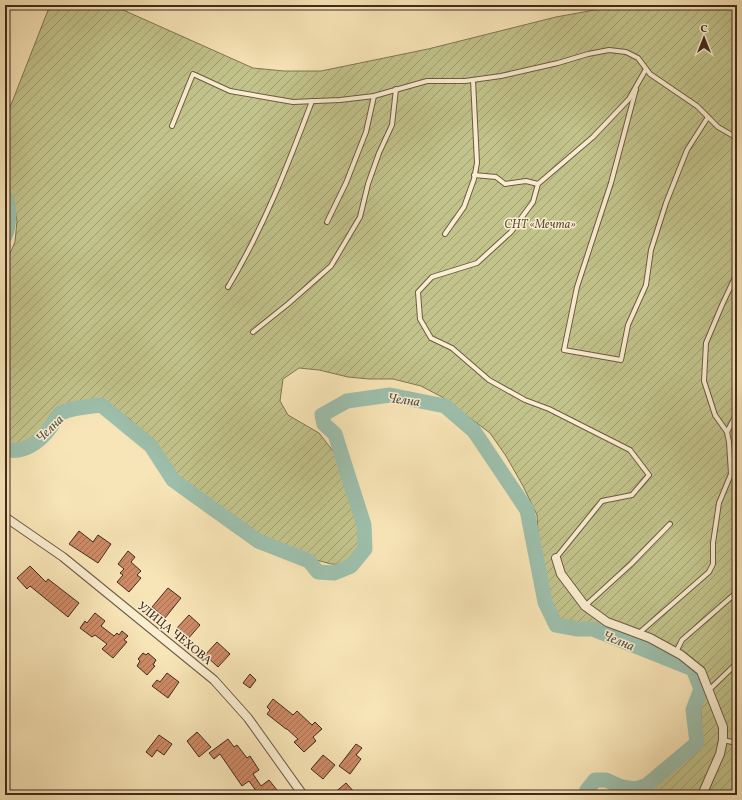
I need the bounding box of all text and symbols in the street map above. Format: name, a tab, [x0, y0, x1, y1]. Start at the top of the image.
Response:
north arrow	[684, 18, 724, 58]
text: С	[700, 22, 708, 37]
park label: СНТ «Мечта»	[504, 217, 576, 233]
water label: Челна	[386, 390, 421, 412]
water label: Челна	[33, 412, 68, 447]
street label: УЛИЦА ЧЕХОВА	[134, 599, 216, 669]
water label: Челна	[600, 627, 637, 656]

